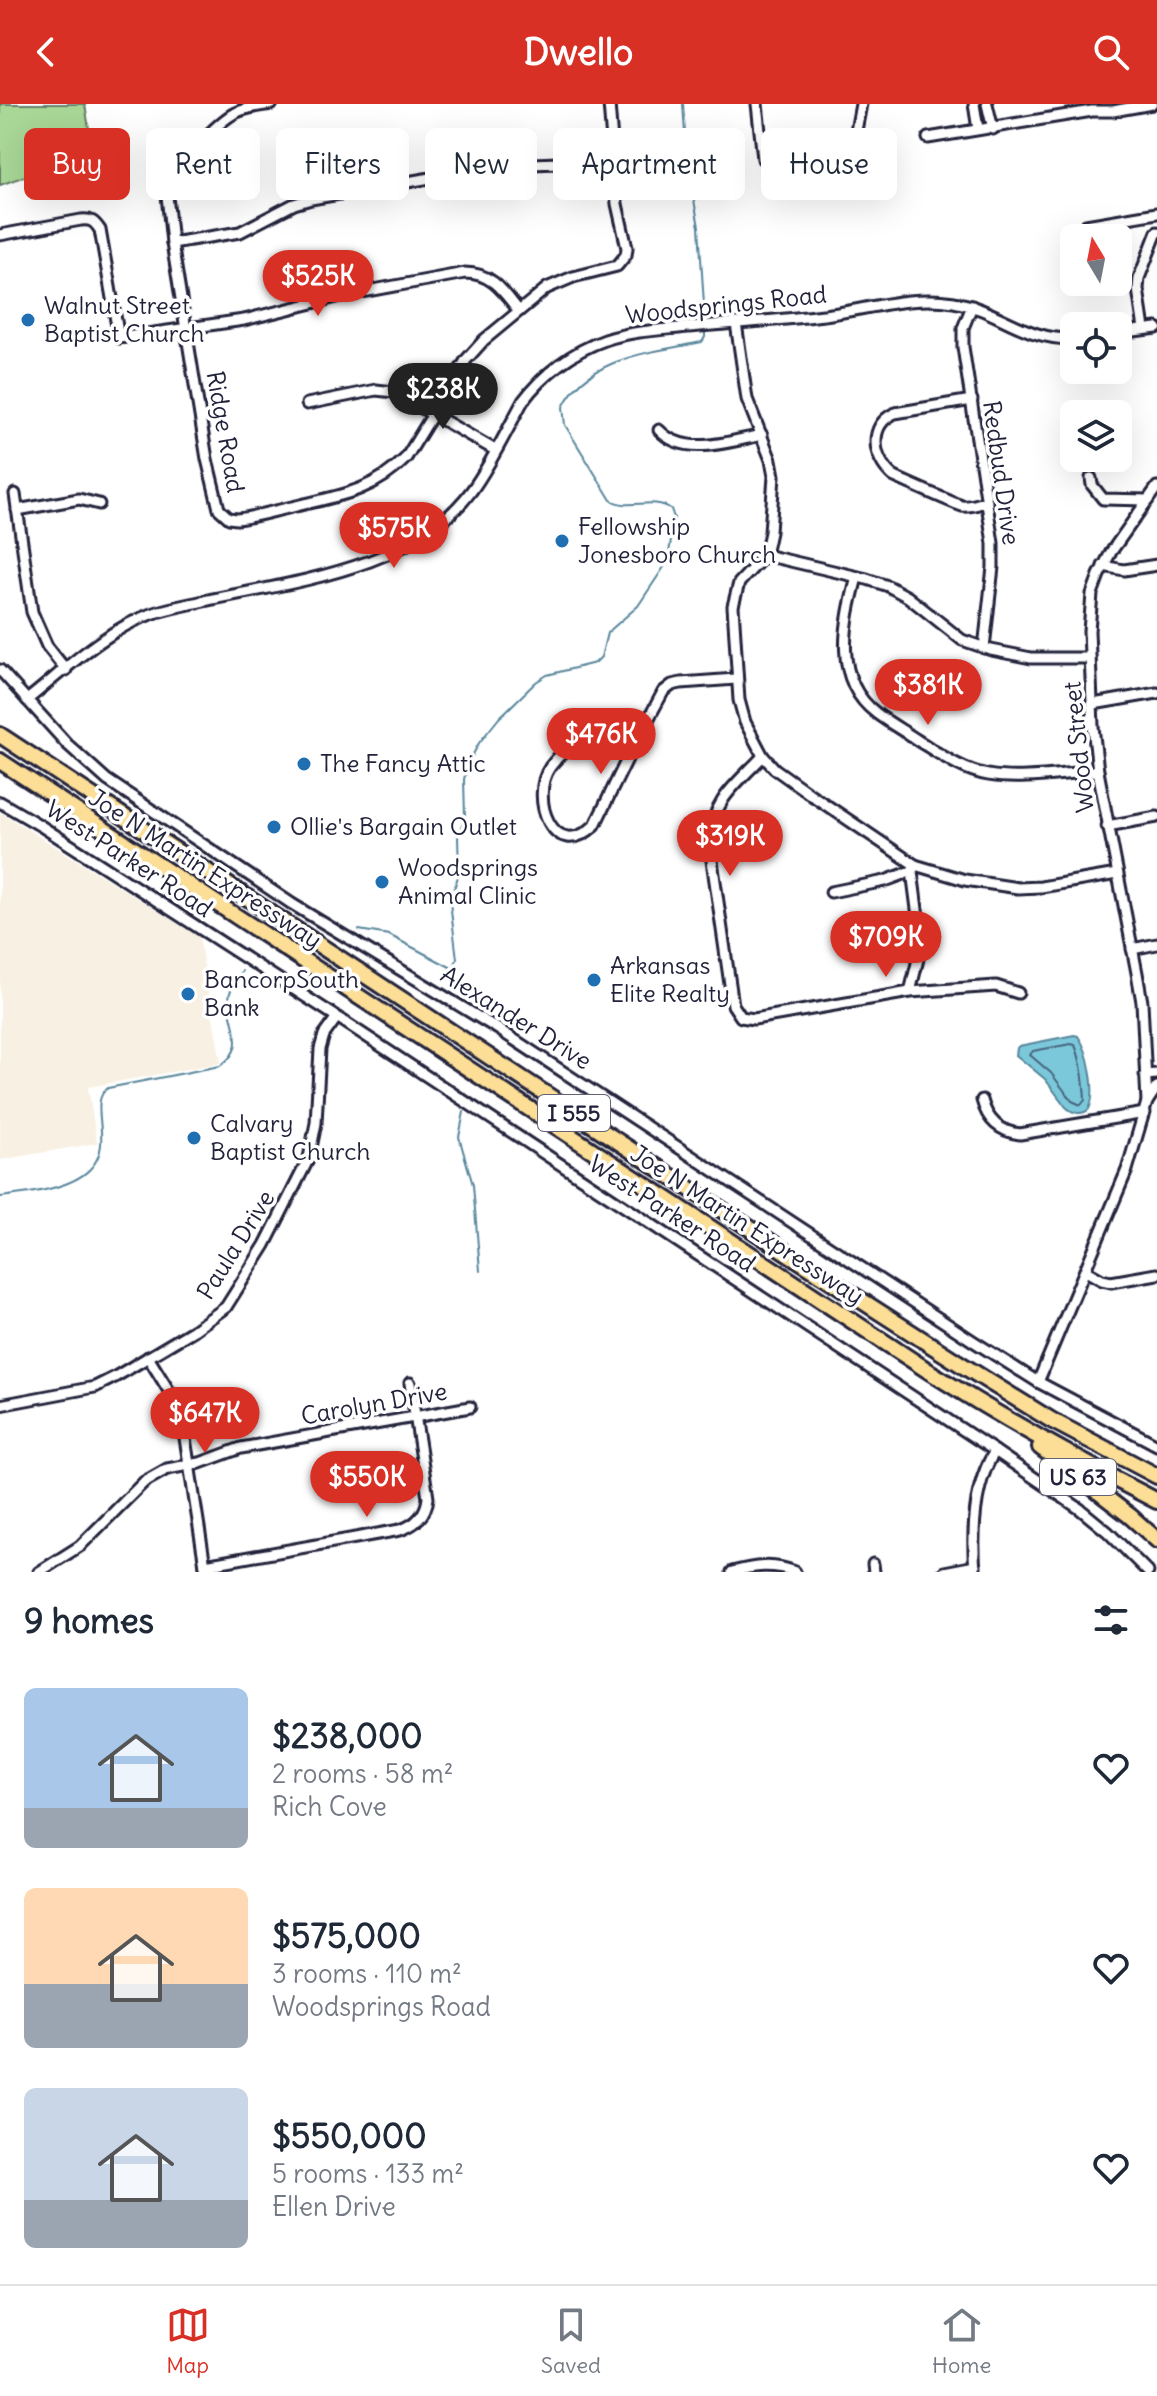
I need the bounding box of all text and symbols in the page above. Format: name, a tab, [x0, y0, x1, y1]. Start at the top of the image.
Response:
icon: back	[24, 30, 68, 74]
text: Dwello	[524, 30, 633, 75]
icon: search	[1089, 30, 1133, 74]
chip: Buy	[24, 128, 130, 200]
chip: Rent	[146, 128, 260, 200]
chip: Filters	[276, 128, 409, 200]
chip: New	[425, 128, 537, 200]
chip: Apartment	[553, 128, 745, 200]
chip: House	[761, 128, 897, 200]
north arrow	[1060, 224, 1132, 296]
map controls	[1060, 224, 1132, 472]
pin: $525K	[262, 250, 374, 318]
text: $525K	[281, 259, 355, 292]
street label: Woodsprings Road	[624, 279, 828, 329]
place label: Walnut Street Baptist Church	[44, 290, 204, 348]
marker: Walnut Street Baptist Church	[19, 311, 37, 329]
button: locate	[1060, 312, 1132, 384]
pin: $238K	[387, 363, 499, 431]
street label: Ridge Road	[201, 369, 251, 495]
text: $238K	[406, 372, 480, 405]
street label: Redbud Drive	[977, 399, 1027, 547]
button: layers	[1060, 400, 1132, 472]
pin: $575K	[338, 502, 450, 570]
text: $575K	[357, 511, 431, 544]
place label: Fellowship Jonesboro Church	[578, 511, 776, 569]
marker: Fellowship Jonesboro Church	[553, 532, 571, 550]
pin: $381K	[872, 659, 984, 727]
text: $381K	[893, 668, 963, 701]
street label: Wood Street	[1056, 680, 1100, 814]
pin: $476K	[545, 708, 657, 776]
text: $476K	[565, 717, 637, 750]
place label: The Fancy Attic	[320, 748, 486, 778]
marker: The Fancy Attic	[295, 755, 313, 773]
street label: Joe N Martin Expressway	[83, 782, 328, 955]
street label: West Parker Road	[41, 793, 219, 923]
pin: $319K	[674, 810, 786, 878]
place label: Ollie's Bargain Outlet	[290, 811, 517, 841]
marker: Ollie's Bargain Outlet	[265, 818, 283, 836]
text: $319K	[695, 819, 765, 852]
place label: Woodsprings Animal Clinic	[398, 852, 538, 910]
marker: Woodsprings Animal Clinic	[373, 873, 391, 891]
pin: $709K	[830, 911, 942, 979]
text: $709K	[848, 920, 924, 953]
place label: Arkansas Elite Realty	[610, 950, 730, 1008]
street label: Alexander Drive	[436, 959, 597, 1075]
place label: BancorpSouth Bank	[204, 964, 359, 1022]
marker: Arkansas Elite Realty	[585, 971, 603, 989]
marker: BancorpSouth Bank	[179, 985, 197, 1003]
road number: I 555	[538, 1095, 610, 1131]
place label: Calvary Baptist Church	[210, 1108, 370, 1166]
marker: Calvary Baptist Church	[185, 1129, 203, 1147]
street label: Joe N Martin Expressway	[625, 1138, 870, 1311]
street label: West Parker Road	[584, 1148, 762, 1278]
street label: Paula Drive	[190, 1184, 280, 1305]
street label: Carolyn Drive	[298, 1375, 449, 1431]
pin: $647K	[149, 1387, 261, 1455]
text: $647K	[169, 1396, 241, 1429]
pin: $550K	[311, 1451, 423, 1519]
road number: US 63	[1040, 1459, 1116, 1495]
text: $550K	[328, 1460, 406, 1493]
icon: filters	[1089, 1598, 1133, 1642]
text: 9 homes	[24, 1599, 154, 1642]
text: $238,000	[272, 1714, 423, 1757]
icon: home	[88, 1720, 184, 1816]
icon: heart	[1089, 1746, 1133, 1790]
text: 2 rooms · 58 m²	[272, 1757, 453, 1790]
text: Rich Cove	[272, 1790, 387, 1823]
text: $575,000	[272, 1914, 421, 1957]
icon: home	[88, 1920, 184, 2016]
icon: heart	[1089, 1946, 1133, 1990]
text: 3 rooms · 110 m²	[272, 1957, 462, 1990]
text: Woodsprings Road	[272, 1990, 491, 2023]
text: $550,000	[272, 2114, 427, 2157]
icon: home	[88, 2120, 184, 2216]
icon: heart	[1089, 2146, 1133, 2190]
text: 5 rooms · 133 m²	[272, 2157, 464, 2190]
text: Ellen Drive	[272, 2190, 396, 2223]
tab: Map	[166, 2303, 210, 2379]
tab: Saved	[541, 2303, 601, 2379]
tab: Home	[932, 2303, 991, 2379]

